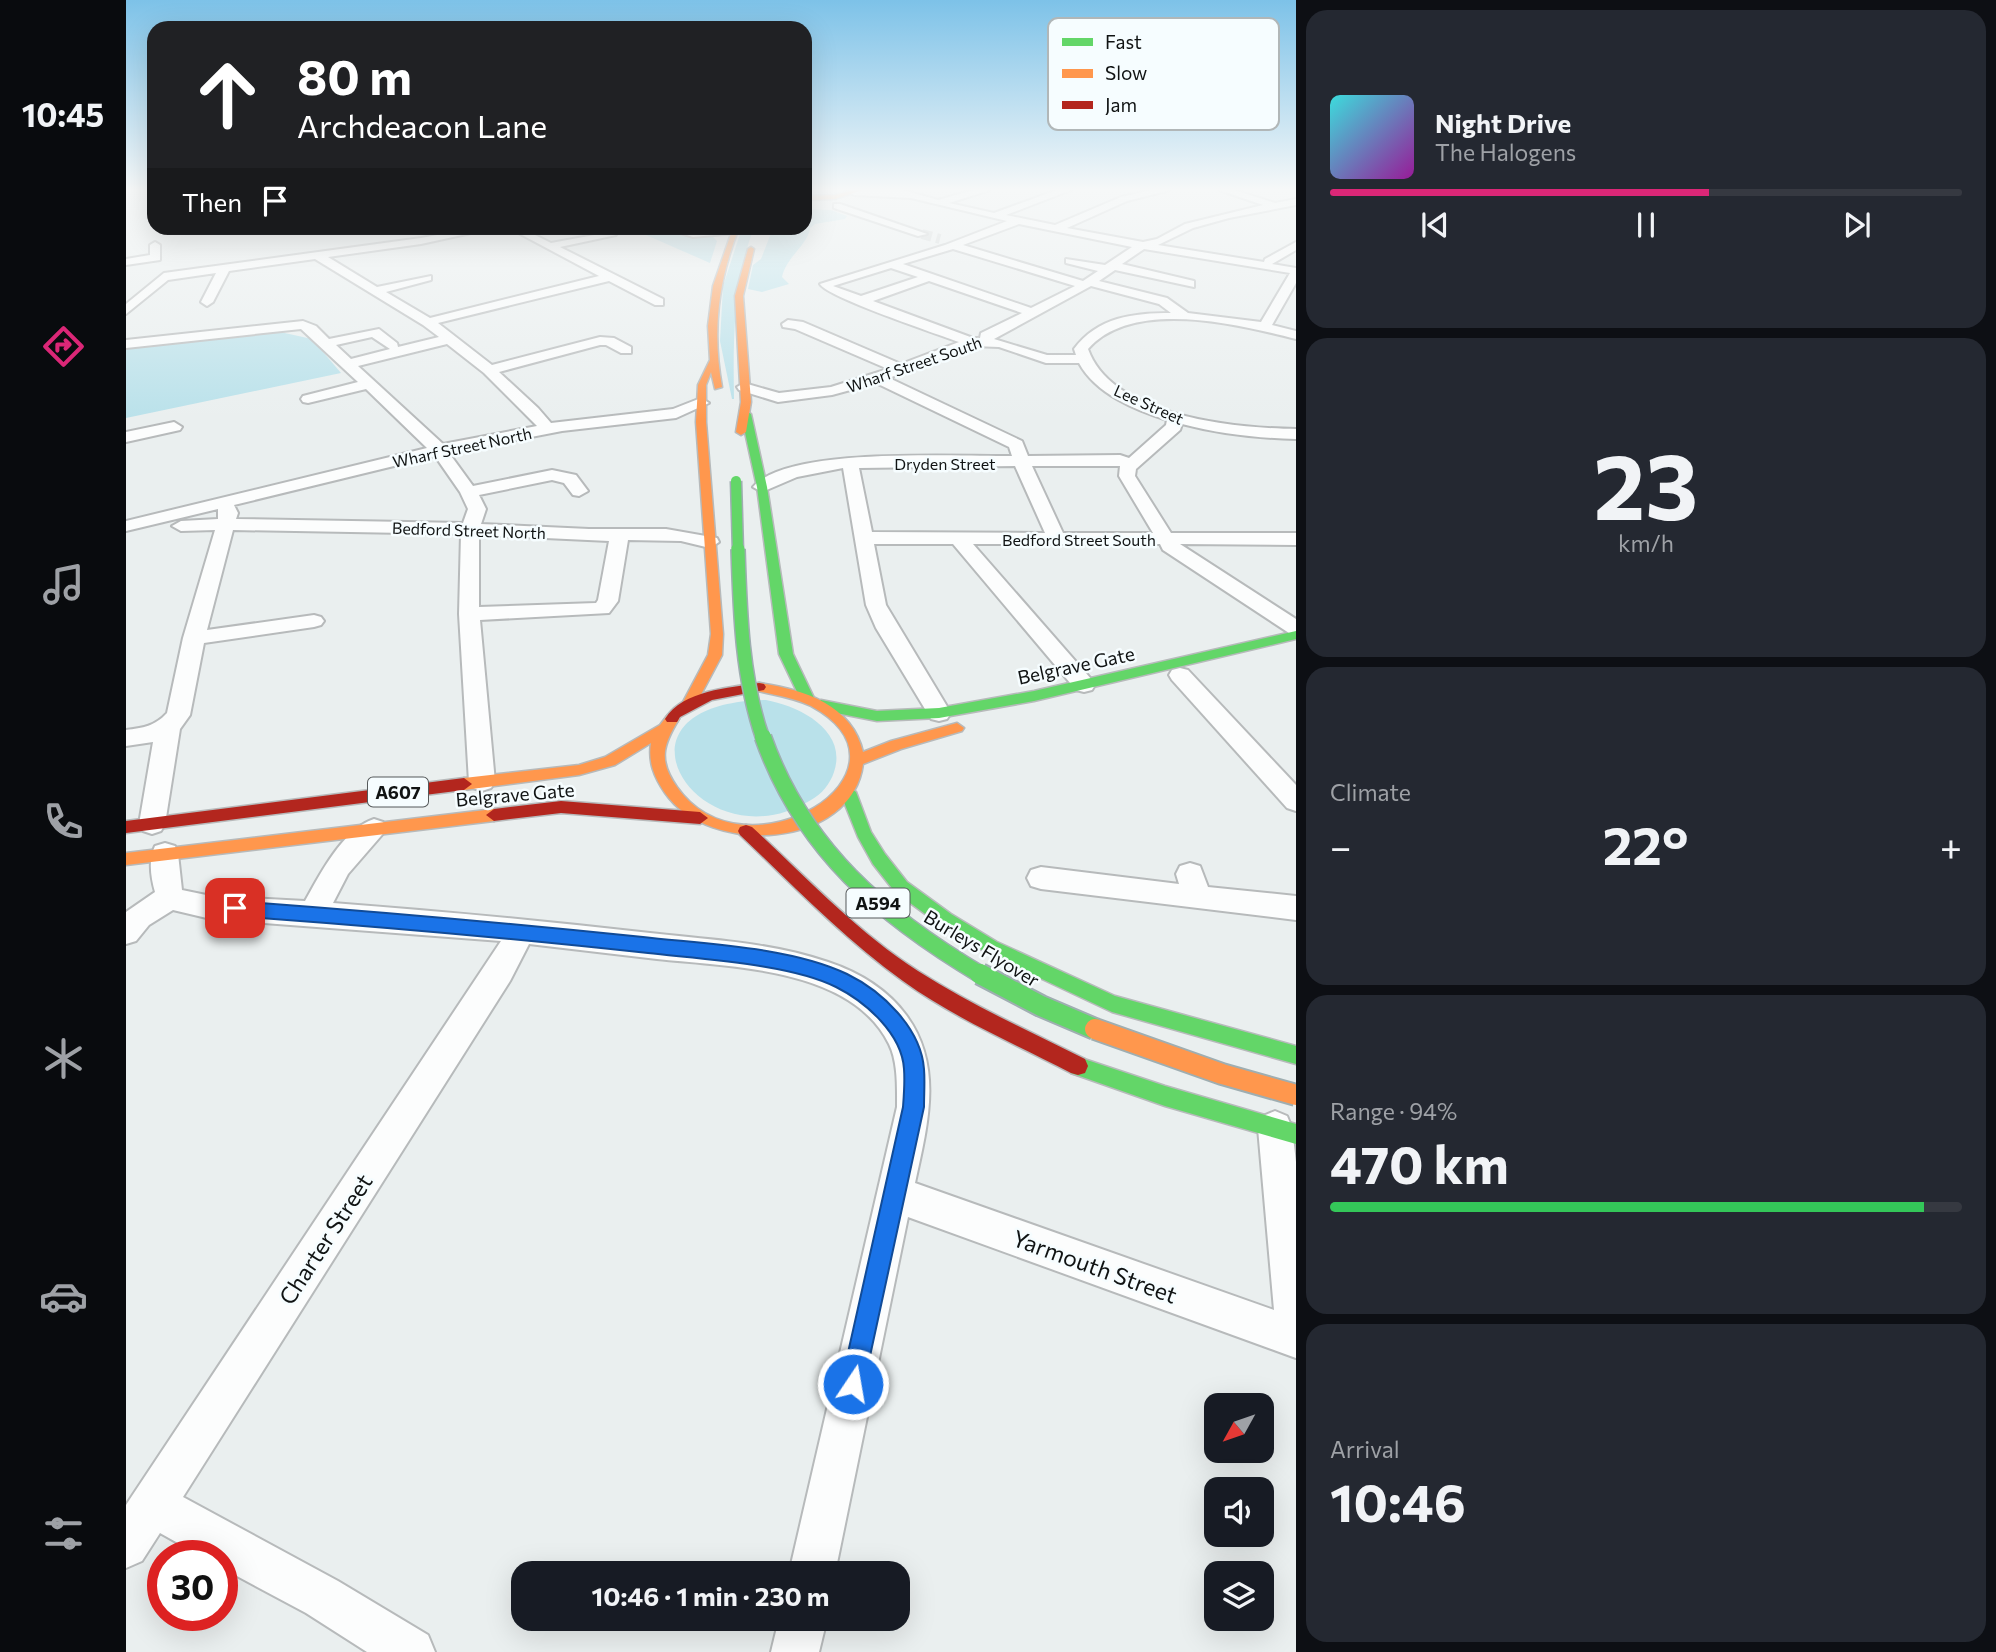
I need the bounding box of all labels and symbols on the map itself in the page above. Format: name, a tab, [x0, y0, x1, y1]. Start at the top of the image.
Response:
legend	[1048, 18, 1279, 130]
text: Fast	[1105, 30, 1142, 53]
text: Slow	[1105, 61, 1147, 84]
text: Jam	[1105, 93, 1137, 116]
street label: Wharf Street South	[844, 332, 984, 396]
street label: Lee Street	[1111, 380, 1187, 428]
street label: Wharf Street North	[391, 423, 533, 471]
street label: Dryden Street	[894, 454, 996, 473]
street label: Bedford Street North	[392, 518, 546, 542]
street label: Bedford Street South	[1002, 530, 1156, 549]
street label: Belgrave Gate	[1015, 641, 1137, 689]
street label: Belgrave Gate	[455, 777, 575, 811]
road number: A607	[368, 778, 428, 806]
pin	[205, 878, 265, 938]
road number: A594	[846, 888, 910, 918]
street label: Burleys Flyover	[920, 905, 1044, 992]
street label: Charter Street	[272, 1168, 378, 1310]
street label: Yarmouth Street	[1009, 1223, 1181, 1309]
position arrow	[816, 1347, 890, 1421]
north arrow	[1204, 1393, 1274, 1463]
speed limit sign: 30	[147, 1540, 238, 1631]

